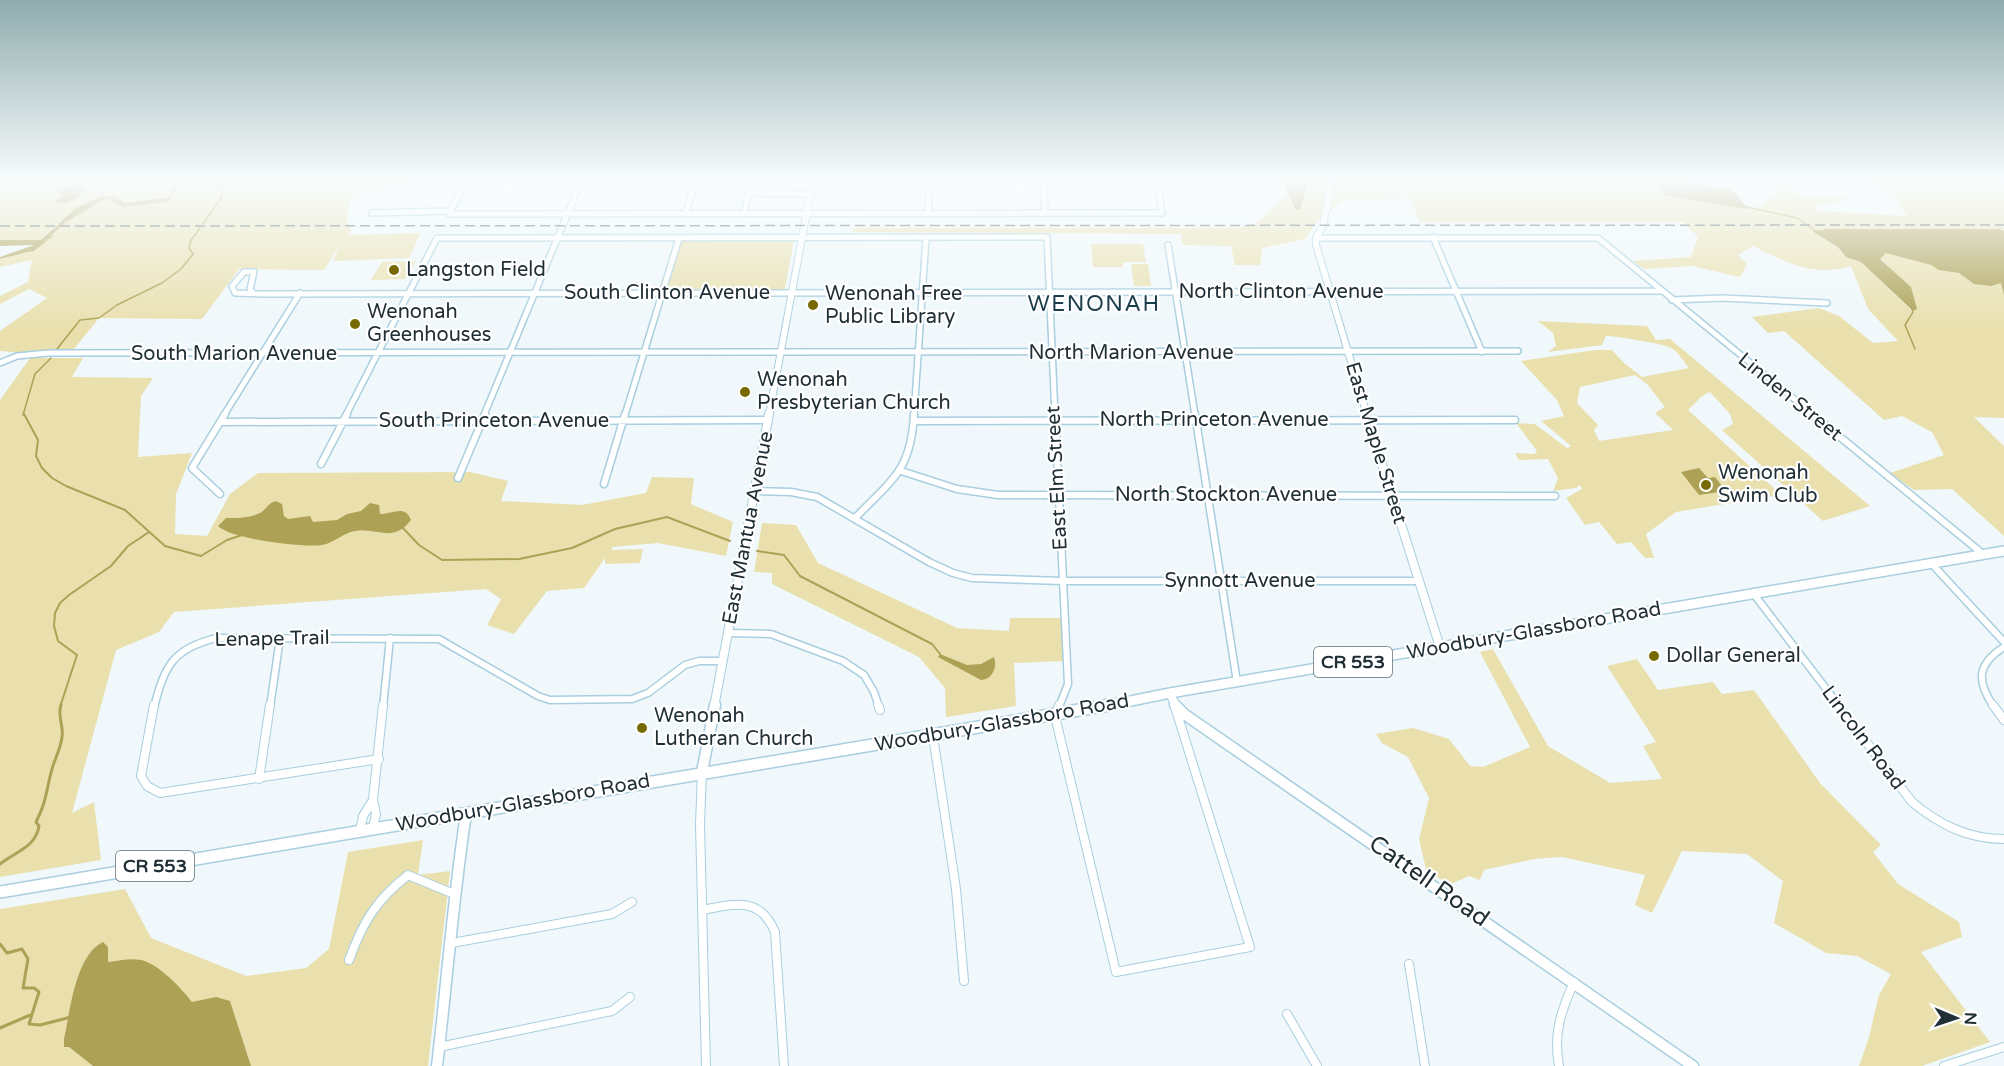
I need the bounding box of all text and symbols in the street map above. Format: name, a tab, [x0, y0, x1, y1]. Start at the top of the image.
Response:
place label: Langston Field	[406, 258, 546, 282]
marker: Langston Field	[387, 263, 401, 277]
street label: North Clinton Avenue	[1178, 280, 1384, 304]
street label: South Clinton Avenue	[564, 281, 770, 305]
place label: Wenonah Free Public Library	[825, 282, 962, 329]
district label: WENONAH	[1028, 291, 1161, 317]
marker: Wenonah Free Public Library	[806, 298, 820, 312]
place label: Wenonah Greenhouses	[367, 300, 491, 347]
marker: Wenonah Greenhouses	[348, 317, 362, 331]
street label: North Marion Avenue	[1029, 341, 1233, 365]
street label: South Marion Avenue	[131, 342, 337, 366]
street label: Linden Street	[1733, 348, 1847, 447]
street label: East Maple Street	[1340, 359, 1412, 527]
place label: Wenonah Presbyterian Church	[757, 368, 951, 415]
marker: Wenonah Presbyterian Church	[738, 385, 752, 399]
street label: East Elm Street	[1041, 405, 1073, 551]
street label: North Princeton Avenue	[1099, 408, 1329, 432]
street label: South Princeton Avenue	[379, 409, 609, 433]
street label: East Mantua Avenue	[717, 429, 779, 627]
place label: Wenonah Swim Club	[1718, 461, 1818, 508]
marker: Wenonah Swim Club	[1699, 478, 1713, 492]
street label: North Stockton Avenue	[1115, 483, 1337, 507]
street label: Synnott Avenue	[1165, 569, 1315, 593]
street label: Woodbury-Glassboro Road	[1405, 597, 1663, 665]
street label: Lenape Trail	[214, 626, 330, 652]
place label: Dollar General	[1666, 644, 1801, 668]
road number: CR 553	[1314, 647, 1392, 677]
marker: Dollar General	[1647, 649, 1661, 663]
street label: Lincoln Road	[1816, 681, 1910, 795]
street label: Woodbury-Glassboro Road	[873, 689, 1131, 757]
place label: Wenonah Lutheran Church	[654, 704, 814, 751]
marker: Wenonah Lutheran Church	[635, 721, 649, 735]
street label: Woodbury-Glassboro Road	[394, 769, 652, 837]
street label: Cattell Road	[1363, 829, 1495, 933]
road number: CR 553	[116, 851, 194, 881]
north arrow	[1926, 988, 1986, 1048]
text: N	[1960, 1012, 1980, 1025]

